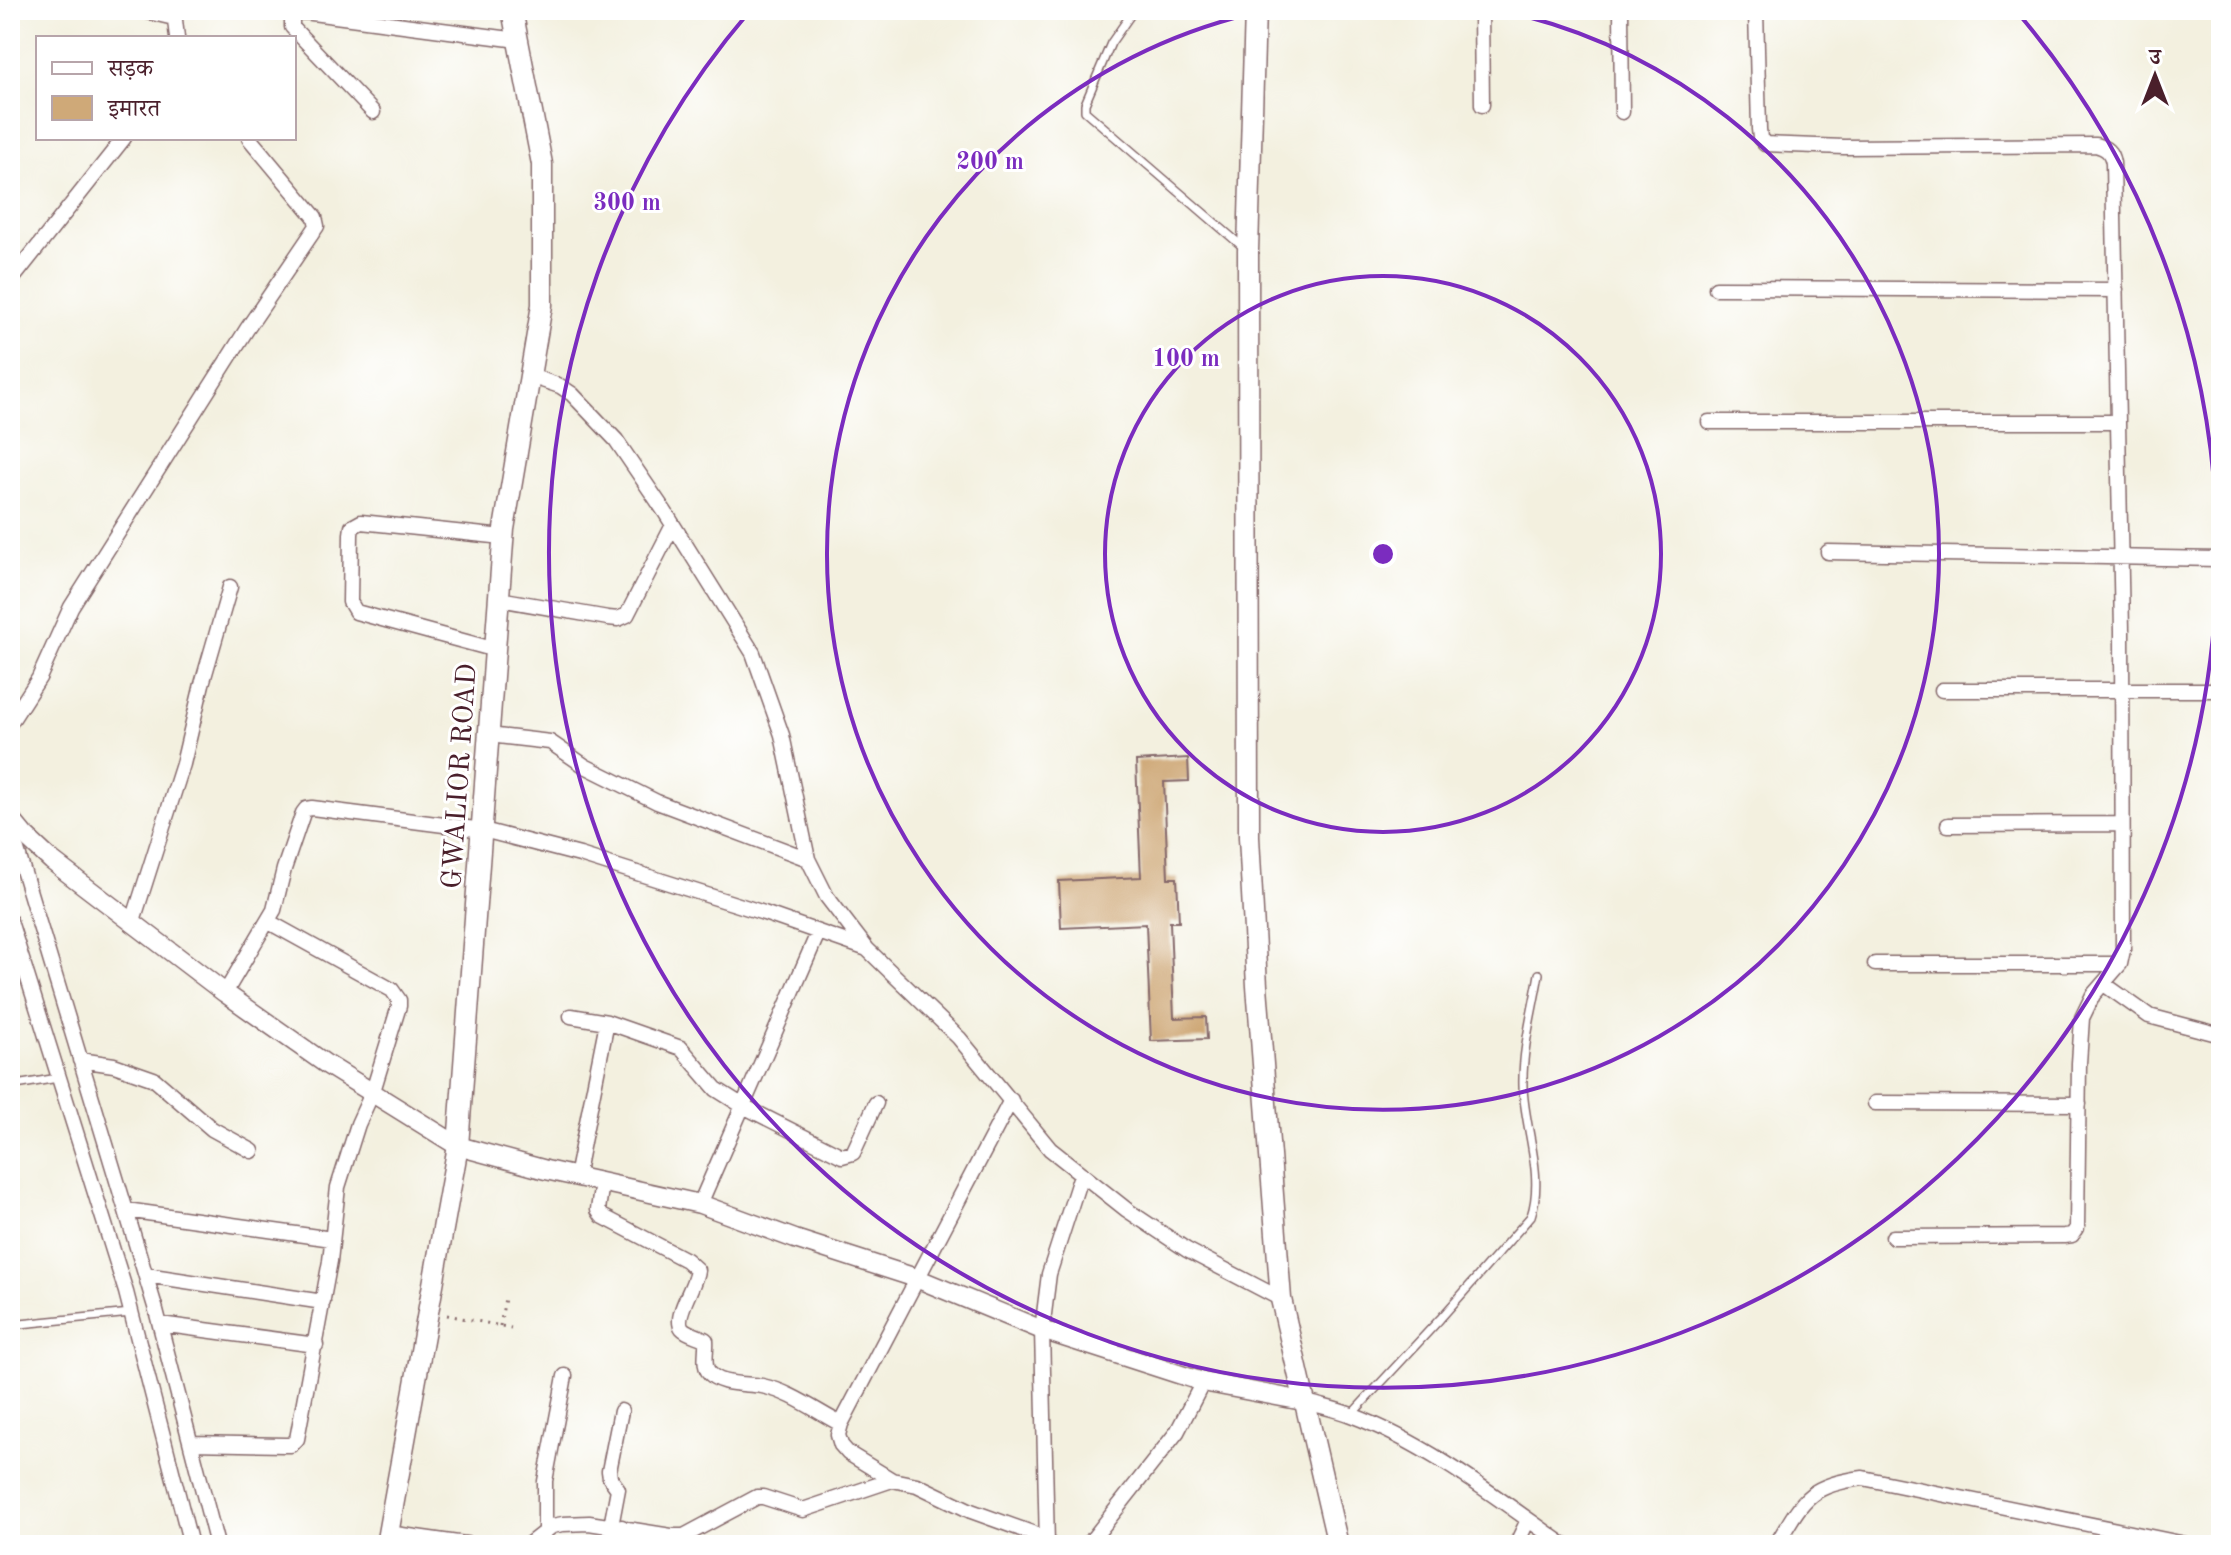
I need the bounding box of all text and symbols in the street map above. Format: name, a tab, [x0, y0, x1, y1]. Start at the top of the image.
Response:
legend	[36, 36, 296, 140]
north arrow	[2115, 36, 2195, 116]
text: उ	[2147, 47, 2162, 69]
text: सड़क	[107, 58, 155, 82]
text: इमारत	[107, 98, 161, 122]
text: 200 m	[956, 151, 1024, 175]
text: 300 m	[593, 192, 661, 216]
text: 100 m	[1152, 348, 1220, 372]
centre of rings	[1369, 540, 1397, 568]
street label: GWALIOR ROAD	[439, 663, 483, 890]

